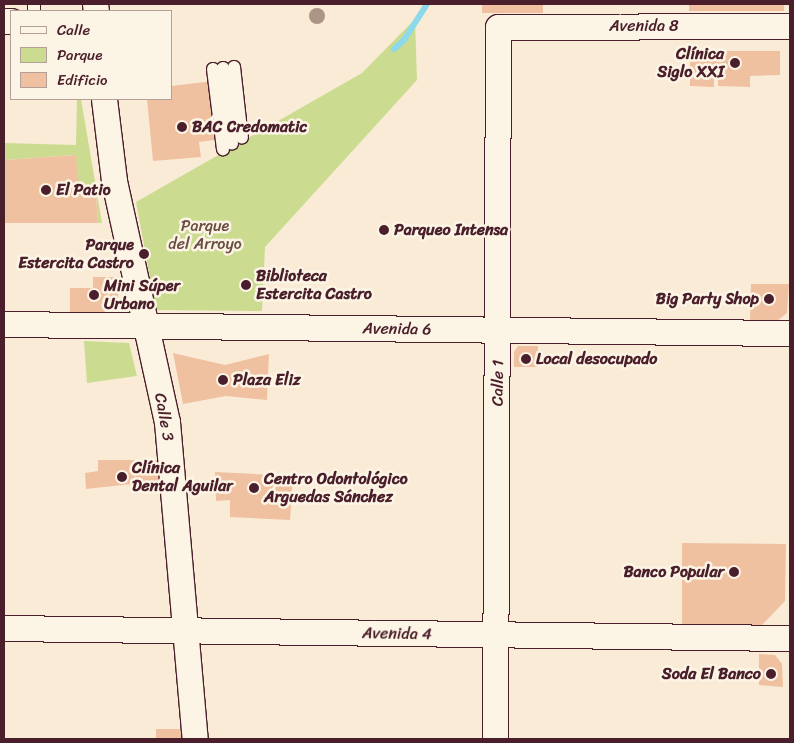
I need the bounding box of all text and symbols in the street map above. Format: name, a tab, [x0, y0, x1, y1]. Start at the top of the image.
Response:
legend	[10, 10, 172, 100]
street label: Avenida 8	[609, 16, 679, 36]
text: Calle	[57, 17, 90, 43]
text: Parque	[57, 42, 102, 68]
place label: Clínica Siglo XXI	[657, 44, 724, 82]
marker: Clínica Siglo XXI	[728, 56, 742, 70]
text: Edificio	[57, 67, 108, 93]
place label: BAC Credomatic	[192, 117, 308, 137]
marker: BAC Credomatic	[176, 121, 188, 133]
place label: El Patio	[56, 180, 111, 200]
marker: El Patio	[40, 184, 52, 196]
park label: Parque del Arroyo	[168, 216, 242, 254]
place label: Parqueo Intensa	[394, 220, 509, 240]
marker: Parqueo Intensa	[378, 224, 390, 236]
place label: Parque Estercita Castro	[17, 235, 134, 273]
marker: Parque Estercita Castro	[138, 248, 150, 260]
place label: Biblioteca Estercita Castro	[256, 266, 373, 304]
place label: Mini Súper Urbano	[104, 276, 181, 314]
marker: Biblioteca Estercita Castro	[240, 279, 252, 291]
marker: Mini Súper Urbano	[88, 289, 100, 301]
place label: Big Party Shop	[654, 289, 759, 309]
marker: Big Party Shop	[763, 293, 775, 305]
street label: Avenida 6	[362, 319, 432, 339]
place label: Local desocupado	[536, 349, 658, 369]
marker: Local desocupado	[520, 353, 532, 365]
street label: Calle 1	[488, 360, 508, 406]
place label: Plaza Eliz	[233, 370, 301, 390]
marker: Plaza Eliz	[217, 374, 229, 386]
street label: Calle 3	[150, 392, 178, 442]
place label: Clínica Dental Aguilar	[132, 458, 233, 496]
place label: Centro Odontológico Arguedas Sánchez	[264, 469, 408, 507]
marker: Clínica Dental Aguilar	[116, 471, 128, 483]
marker: Centro Odontológico Arguedas Sánchez	[248, 482, 260, 494]
place label: Banco Popular	[623, 562, 724, 582]
marker: Banco Popular	[728, 566, 740, 578]
street label: Avenida 4	[362, 624, 432, 644]
place label: Soda El Banco	[662, 664, 761, 684]
marker: Soda El Banco	[765, 668, 777, 680]

